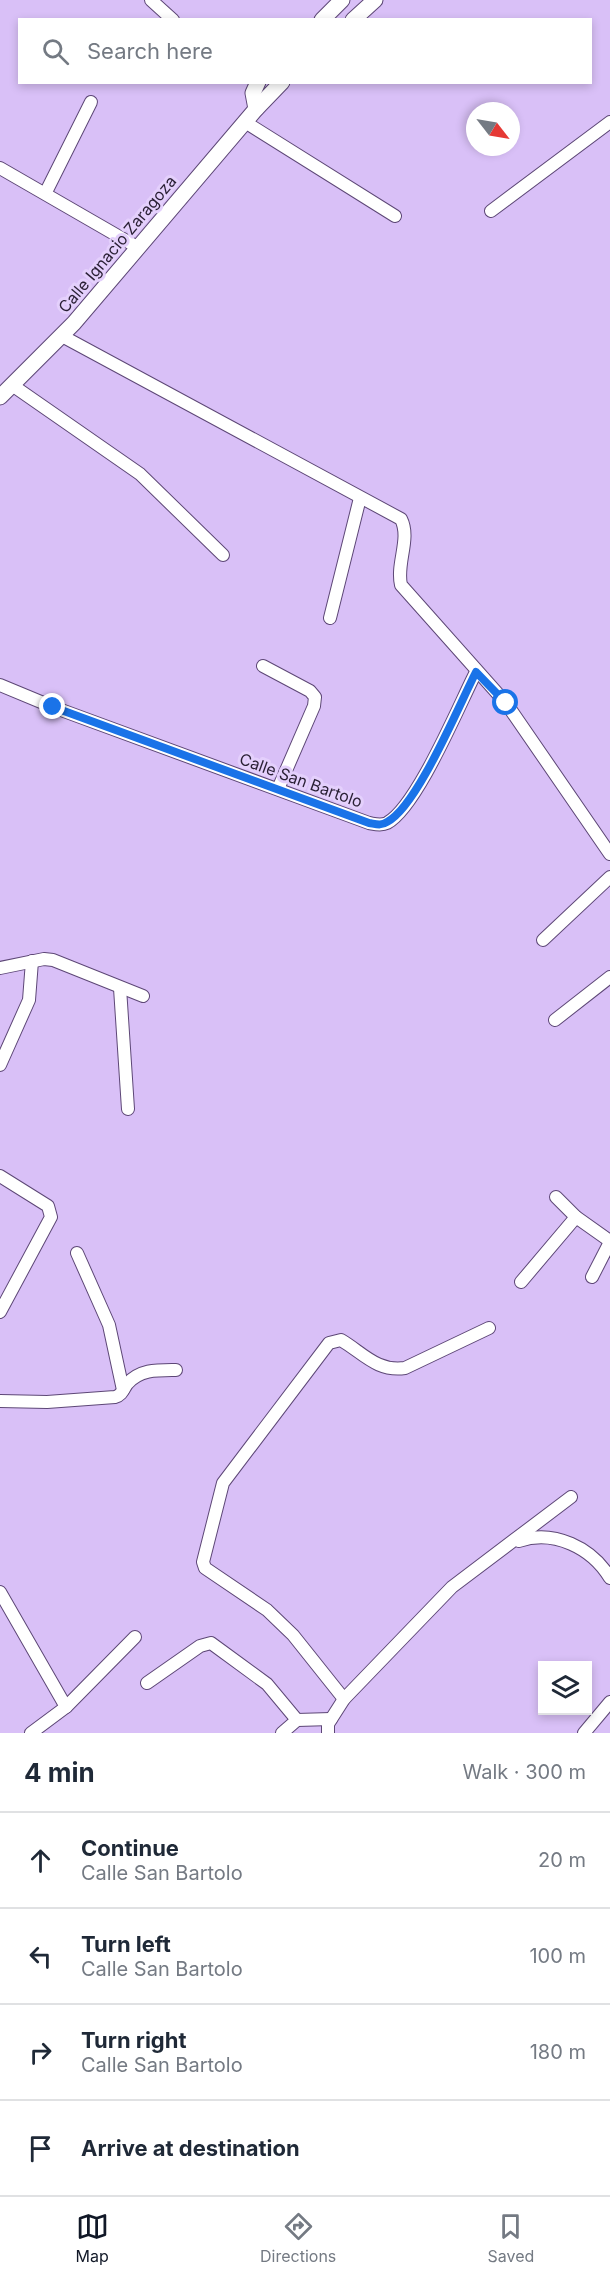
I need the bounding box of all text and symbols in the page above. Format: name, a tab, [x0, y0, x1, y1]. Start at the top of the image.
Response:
search box	[18, 18, 592, 84]
icon: search	[39, 35, 72, 68]
text: Search here	[87, 38, 213, 64]
north arrow	[466, 102, 520, 156]
street label: Calle Ignacio Zaragoza	[54, 171, 180, 317]
route start	[492, 689, 518, 715]
route end	[39, 693, 65, 719]
street label: Calle San Bartolo	[237, 748, 365, 812]
map controls	[538, 1661, 592, 1715]
button: layers	[538, 1661, 592, 1715]
text: 4 min	[24, 1757, 95, 1788]
text: Walk · 300 m	[463, 1760, 586, 1784]
text: Continue	[81, 1835, 179, 1861]
icon: ahead	[24, 1844, 57, 1877]
text: 20 m	[538, 1848, 586, 1872]
text: Calle San Bartolo	[81, 1861, 243, 1885]
text: Turn left	[81, 1931, 171, 1957]
icon: left	[24, 1940, 57, 1973]
text: 100 m	[529, 1944, 586, 1968]
text: Calle San Bartolo	[81, 1957, 243, 1981]
text: Turn right	[81, 2027, 187, 2053]
icon: right	[24, 2036, 57, 2069]
text: 180 m	[530, 2040, 586, 2064]
text: Calle San Bartolo	[81, 2053, 243, 2077]
icon: arrive	[24, 2132, 57, 2165]
text: Arrive at destination	[81, 2135, 300, 2161]
tab: Map	[76, 2210, 109, 2266]
tab: Directions	[260, 2210, 336, 2266]
tab: Saved	[488, 2210, 534, 2266]

